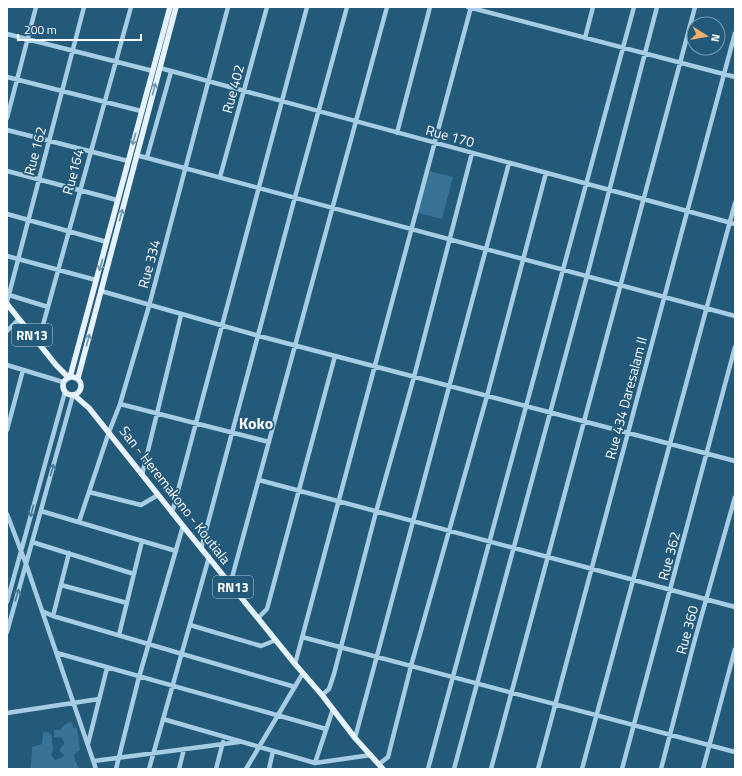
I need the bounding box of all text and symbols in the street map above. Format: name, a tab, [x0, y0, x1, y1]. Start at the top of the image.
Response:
scale bar	[18, 16, 141, 42]
north arrow	[686, 16, 726, 56]
text: 200 m	[24, 20, 57, 39]
text: N	[707, 33, 724, 43]
street label: Rue 402	[216, 62, 249, 116]
one-way arrow	[151, 83, 158, 96]
street label: Rue 170	[423, 119, 477, 152]
street label: Rue 162	[18, 124, 51, 178]
one-way arrow	[130, 132, 137, 145]
street label: Rue164	[56, 146, 89, 197]
one-way arrow	[117, 208, 125, 221]
street label: Rue 334	[132, 237, 165, 291]
one-way arrow	[96, 258, 104, 271]
road number: RN13	[12, 324, 52, 346]
one-way arrow	[85, 334, 92, 347]
street label: Rue 434 Daresalam II	[599, 334, 652, 461]
district label: Koko	[239, 411, 273, 435]
street label: San - Heremakono - Koutiala	[115, 421, 236, 568]
one-way arrow	[49, 463, 57, 476]
one-way arrow	[28, 504, 35, 517]
street label: Rue 362	[652, 529, 685, 583]
road number: RN13	[213, 576, 253, 598]
one-way arrow	[14, 589, 22, 602]
street label: Rue 360	[670, 603, 703, 657]

